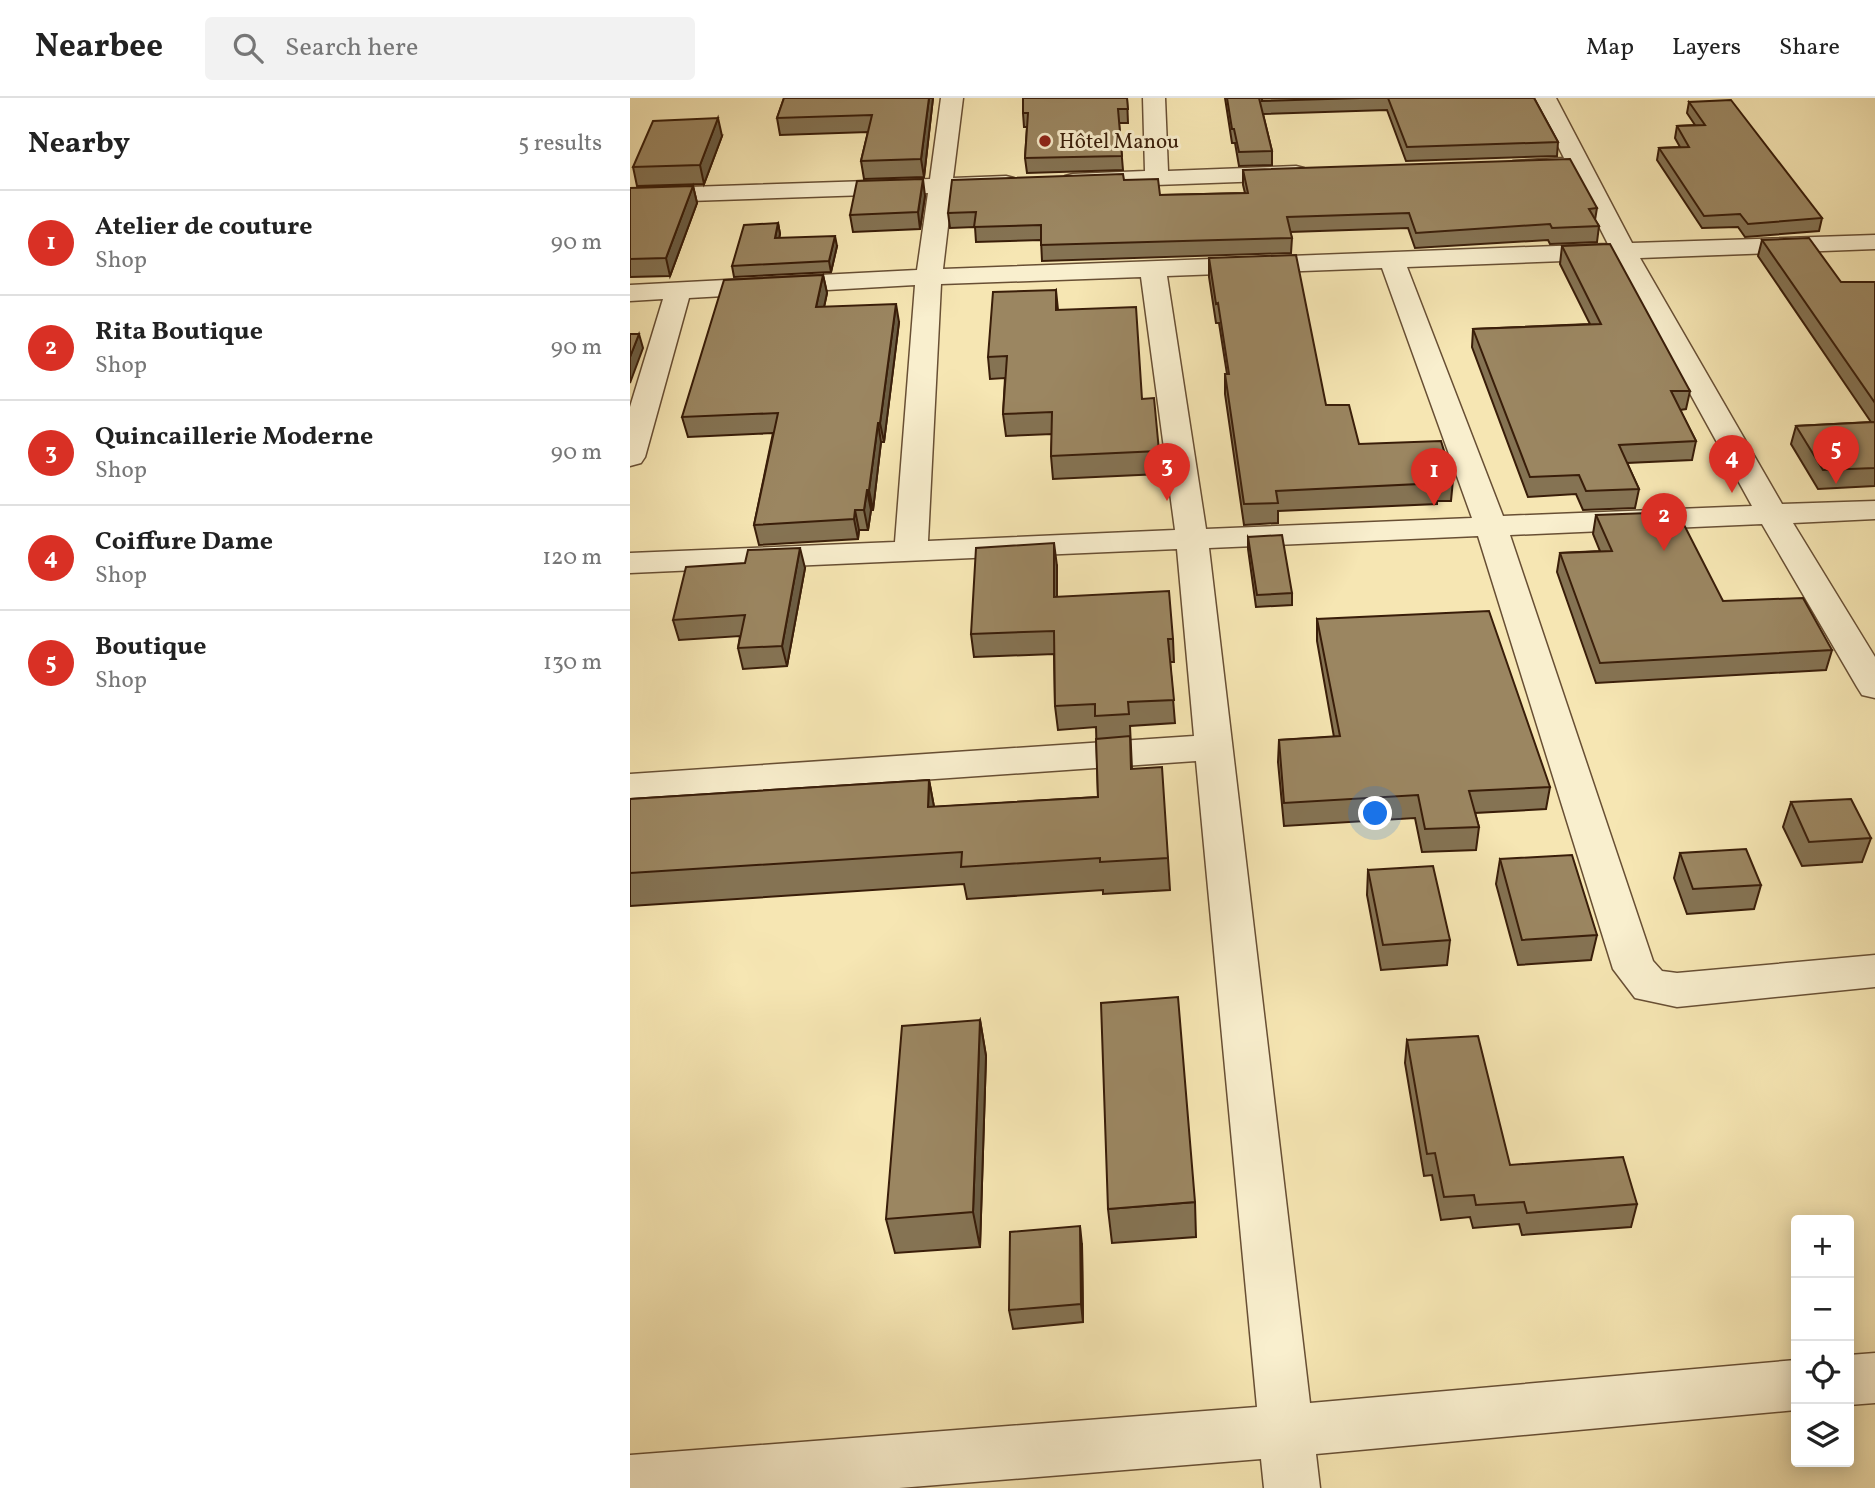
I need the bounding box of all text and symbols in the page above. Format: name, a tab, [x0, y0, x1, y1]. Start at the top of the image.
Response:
search box	[205, 17, 695, 80]
text: Nearbee	[35, 25, 163, 71]
icon: search	[229, 29, 267, 67]
text: Search here	[285, 30, 418, 66]
text: Map	[1586, 31, 1634, 65]
text: Layers	[1672, 31, 1741, 65]
text: Share	[1779, 31, 1840, 65]
text: Nearby	[28, 123, 130, 165]
text: 5 results	[518, 128, 602, 160]
place label: Hôtel Manou	[1059, 128, 1179, 157]
marker: Hôtel Manou	[1037, 133, 1053, 149]
text: Atelier de couture	[95, 209, 313, 245]
text: 1	[46, 227, 56, 259]
text: 90 m	[551, 227, 602, 259]
text: Shop	[95, 245, 147, 277]
text: Rita Boutique	[95, 314, 263, 350]
text: 2	[45, 332, 57, 364]
text: 90 m	[551, 332, 602, 364]
text: Shop	[95, 350, 147, 382]
text: Quincaillerie Moderne	[95, 419, 373, 455]
pin: 5	[1813, 426, 1859, 484]
pin: 4	[1709, 435, 1755, 493]
text: 3	[45, 437, 57, 469]
text: 90 m	[551, 437, 602, 469]
pin: 3	[1144, 443, 1190, 501]
pin: 1	[1411, 448, 1457, 506]
text: Shop	[95, 455, 147, 487]
pin: 2	[1641, 493, 1687, 551]
text: Coiffure Dame	[95, 524, 273, 560]
text: 4	[44, 542, 58, 574]
text: 120 m	[542, 542, 602, 574]
text: Shop	[95, 560, 147, 592]
text: Boutique	[95, 629, 206, 665]
text: 5	[45, 647, 57, 679]
text: 130 m	[543, 647, 602, 679]
text: Shop	[95, 665, 147, 697]
your location	[1358, 796, 1392, 830]
map controls	[1791, 1215, 1854, 1467]
button: +	[1791, 1215, 1854, 1278]
button: −	[1791, 1278, 1854, 1341]
button: locate	[1791, 1341, 1854, 1404]
button: layers	[1791, 1404, 1854, 1467]

